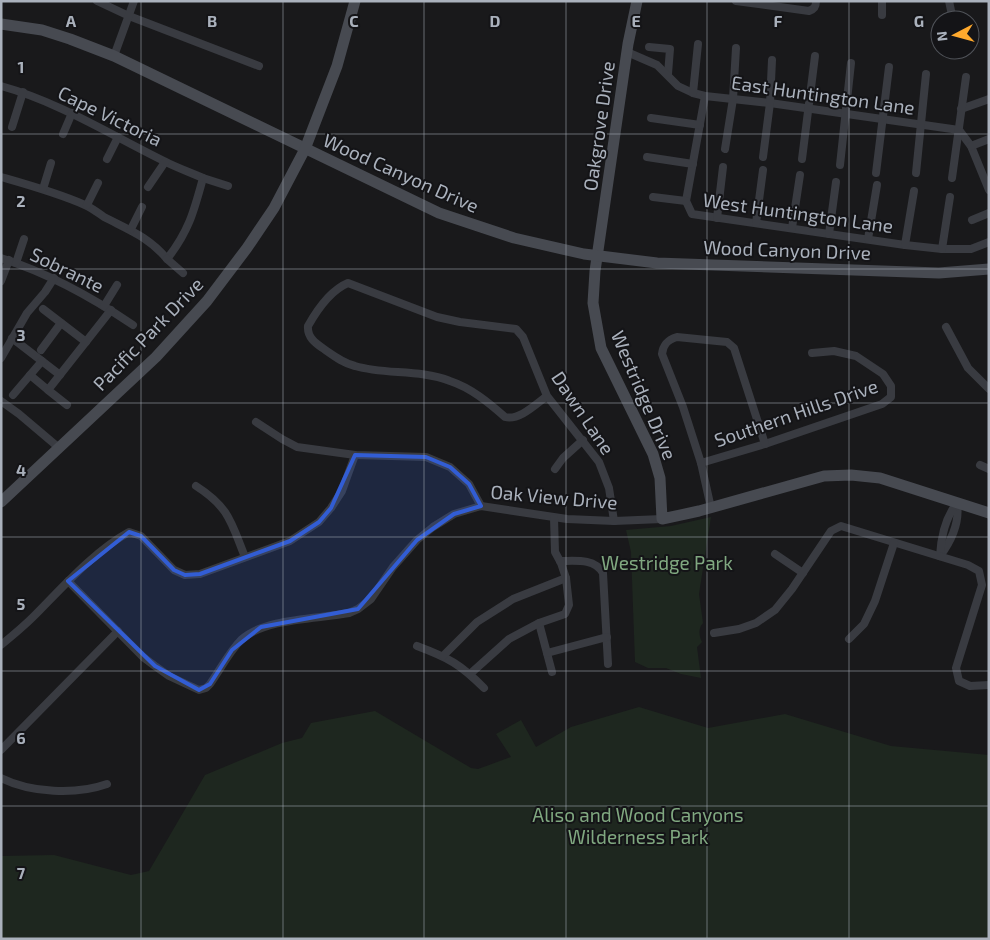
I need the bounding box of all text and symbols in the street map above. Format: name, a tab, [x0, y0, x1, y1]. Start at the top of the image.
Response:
north arrow	[930, 10, 980, 60]
text: A	[66, 11, 77, 30]
text: B	[207, 11, 217, 30]
text: C	[349, 11, 359, 30]
text: D	[490, 11, 501, 30]
text: E	[631, 11, 641, 30]
text: F	[774, 11, 783, 30]
text: G	[914, 11, 924, 30]
text: N	[933, 30, 951, 42]
text: 1	[18, 57, 24, 76]
street label: Oakgrove Drive	[578, 59, 619, 192]
street label: East Huntington Lane	[730, 70, 916, 119]
street label: Cape Victoria	[55, 81, 166, 151]
street label: Wood Canyon Drive	[320, 128, 483, 217]
street label: West Huntington Lane	[701, 188, 895, 237]
text: 2	[16, 191, 26, 210]
street label: Wood Canyon Drive	[703, 235, 871, 264]
street label: Sobrante	[27, 242, 108, 297]
street label: Pacific Park Drive	[88, 272, 208, 395]
text: 3	[16, 325, 26, 344]
street label: Westridge Drive	[607, 327, 682, 463]
street label: Dawn Lane	[547, 367, 620, 459]
street label: Southern Hills Drive	[711, 374, 881, 451]
text: 4	[16, 460, 26, 479]
street label: Oak View Drive	[490, 479, 619, 514]
park label: Westridge Park	[601, 551, 733, 574]
text: 5	[17, 594, 26, 613]
text: 6	[16, 728, 26, 747]
park label: Aliso and Wood Canyons Wilderness Park	[532, 803, 744, 848]
text: 7	[17, 863, 26, 882]

